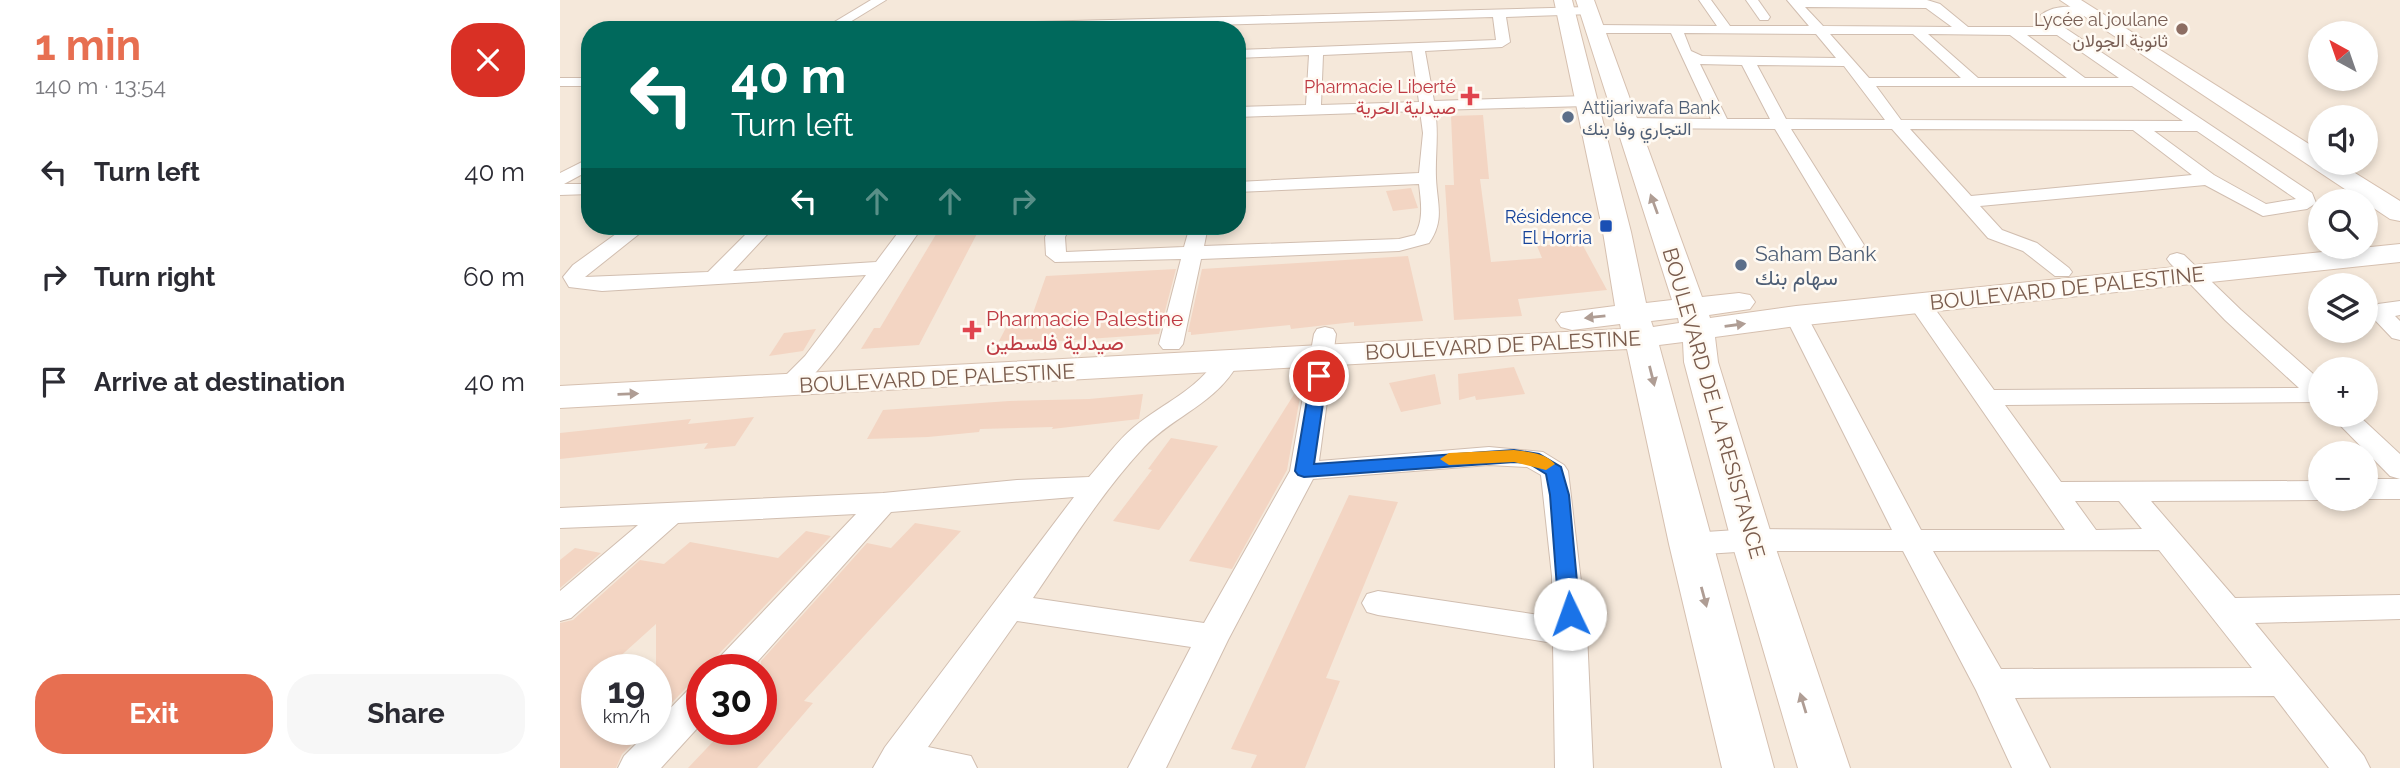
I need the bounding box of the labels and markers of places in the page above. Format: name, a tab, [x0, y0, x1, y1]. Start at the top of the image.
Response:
place label: Lycée al joulane ثانوية الجولان	[2034, 9, 2168, 52]
marker: Lycée al joulane ثانوية الجولان	[2174, 21, 2190, 37]
place label: Pharmacie Liberté صيدلية الحرية	[1304, 76, 1456, 119]
marker: Pharmacie Liberté صيدلية الحرية	[1462, 88, 1478, 104]
place label: Attijariwafa Bank التجاري وفا بنك	[1582, 97, 1721, 144]
marker: Attijariwafa Bank التجاري وفا بنك	[1560, 109, 1576, 125]
place label: Résidence El Horria	[1505, 206, 1592, 248]
marker: Résidence El Horria	[1598, 218, 1614, 234]
place label: Saham Bank سهام بنك	[1755, 241, 1876, 292]
marker: Saham Bank سهام بنك	[1733, 257, 1749, 273]
place label: Pharmacie Palestine صيدلية فلسطين	[986, 306, 1183, 355]
marker: Pharmacie Palestine صيدلية فلسطين	[964, 322, 980, 338]
pin	[1289, 346, 1349, 406]

